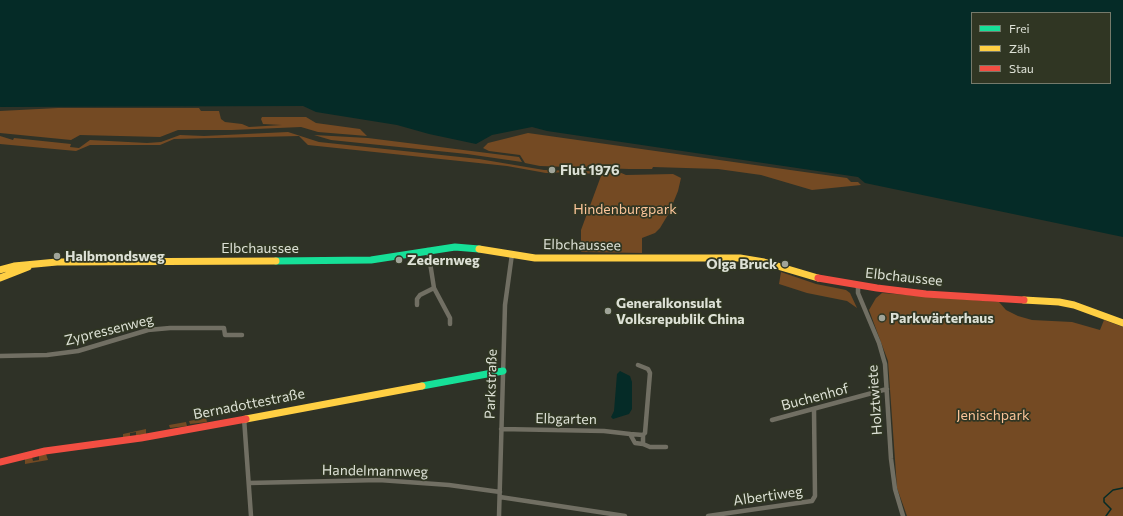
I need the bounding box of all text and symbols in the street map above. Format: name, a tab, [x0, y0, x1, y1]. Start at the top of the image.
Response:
legend	[971, 12, 1111, 84]
text: Frei	[1009, 21, 1030, 35]
text: Zäh	[1009, 41, 1030, 55]
text: Stau	[1009, 61, 1034, 75]
place label: Flut 1976	[560, 162, 620, 178]
marker: Flut 1976	[547, 165, 557, 175]
park label: Hindenburgpark	[573, 201, 677, 217]
street label: Elbchaussee	[543, 236, 621, 254]
street label: Elbchaussee	[221, 240, 299, 256]
place label: Halbmondsweg	[65, 248, 165, 264]
marker: Halbmondsweg	[52, 251, 62, 261]
place label: Zedernweg	[407, 252, 480, 268]
marker: Zedernweg	[394, 255, 404, 265]
place label: Olga Bruck	[706, 256, 777, 272]
marker: Olga Bruck	[780, 259, 790, 269]
street label: Elbchaussee	[864, 265, 944, 289]
place label: Generalkonsulat Volksrepublik China	[616, 295, 745, 328]
marker: Generalkonsulat Volksrepublik China	[603, 306, 613, 316]
place label: Parkwärterhaus	[890, 310, 994, 326]
street label: Zypressenweg	[63, 311, 155, 349]
marker: Parkwärterhaus	[877, 313, 887, 323]
street label: Parkstraße	[481, 349, 501, 419]
street label: Holztwiete	[864, 364, 886, 436]
street label: Buchenhof	[779, 380, 851, 414]
street label: Bernadottestraße	[192, 385, 306, 423]
park label: Jenischpark	[956, 407, 1030, 423]
street label: Elbgarten	[535, 410, 597, 428]
street label: Handelmannweg	[322, 462, 428, 480]
street label: Albertiweg	[732, 483, 804, 509]

